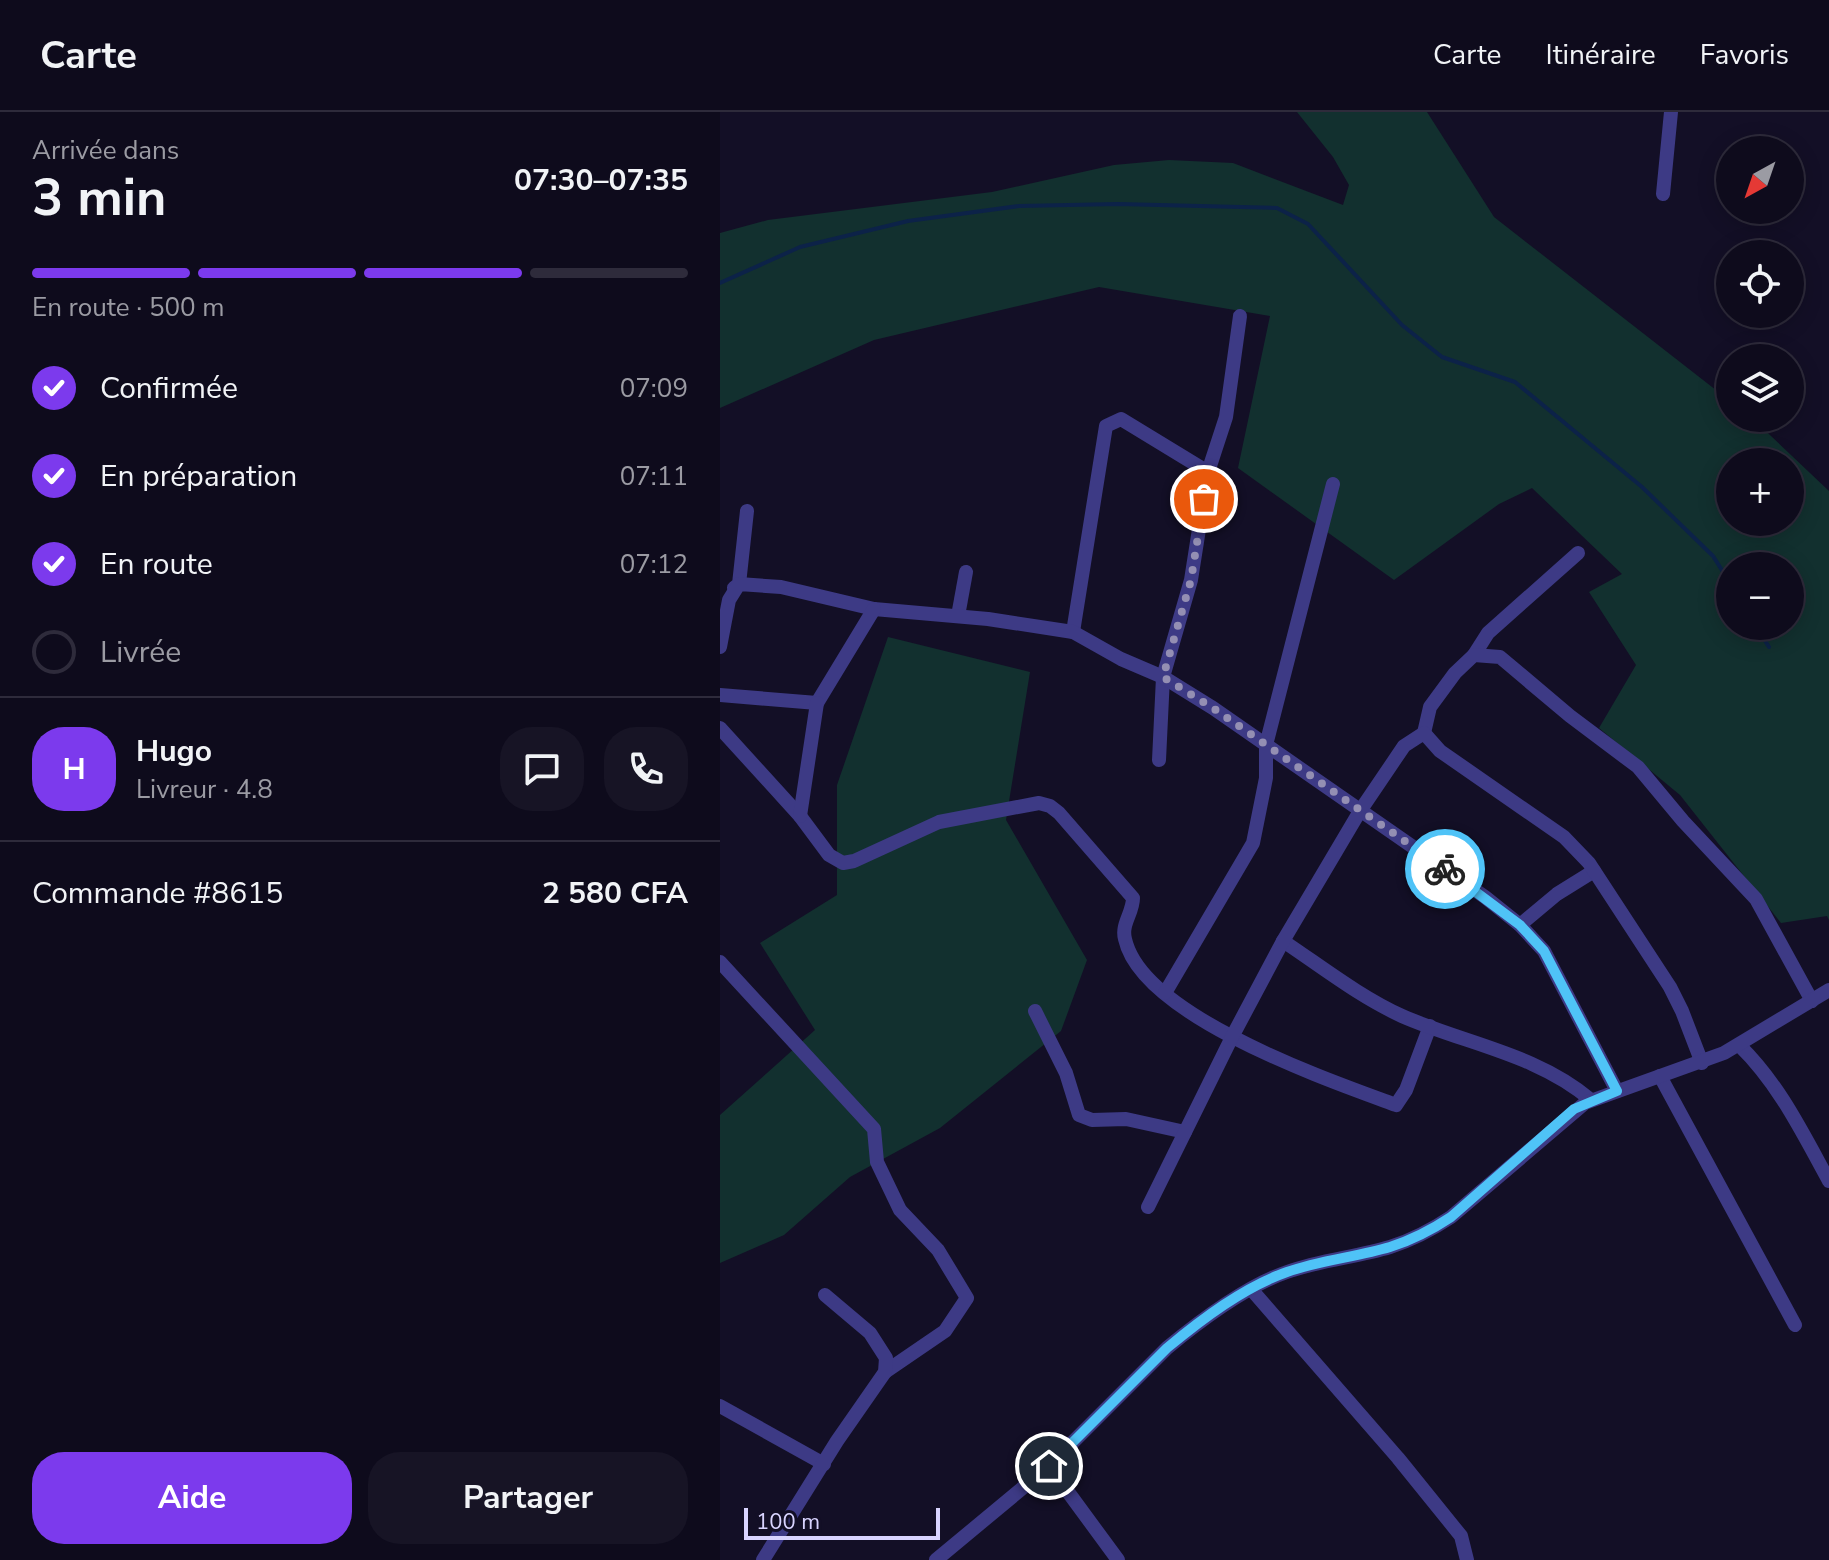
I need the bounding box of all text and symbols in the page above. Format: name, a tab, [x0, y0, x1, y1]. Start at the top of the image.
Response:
text: Carte	[40, 30, 137, 81]
text: Carte	[1433, 36, 1502, 74]
text: Itinéraire	[1546, 36, 1656, 74]
text: Favoris	[1700, 36, 1789, 74]
text: Arrivée dans	[32, 133, 179, 168]
north arrow	[1716, 136, 1804, 224]
map controls	[1716, 136, 1804, 640]
text: 07:30–07:35	[514, 160, 688, 201]
text: 3 min	[32, 162, 167, 233]
button: locate	[1716, 240, 1804, 328]
text: En route · 500 m	[32, 290, 225, 325]
button: layers	[1716, 344, 1804, 432]
icon: check	[32, 366, 76, 410]
text: Confirmée	[100, 368, 238, 409]
text: 07:09	[620, 371, 688, 406]
button: +	[1716, 448, 1804, 536]
icon: check	[32, 454, 76, 498]
text: En préparation	[100, 456, 297, 497]
text: 07:11	[620, 459, 688, 494]
pin	[1170, 465, 1238, 533]
icon: bag	[1182, 477, 1226, 521]
icon: check	[32, 542, 76, 586]
text: En route	[100, 544, 213, 585]
text: 07:12	[620, 547, 688, 582]
button: −	[1716, 552, 1804, 640]
text: Livrée	[100, 632, 181, 673]
button: chat	[500, 727, 584, 811]
button: phone	[604, 727, 688, 811]
text: Hugo	[136, 731, 212, 772]
text: H	[62, 749, 86, 790]
text: Livreur · 4.8	[136, 772, 273, 807]
courier	[1405, 829, 1485, 909]
icon: bike	[1423, 847, 1467, 891]
text: Commande #8615	[32, 873, 283, 914]
text: 2 580 CFA	[542, 873, 688, 914]
pin	[1015, 1432, 1083, 1500]
icon: home	[1027, 1444, 1071, 1488]
button: Aide	[32, 1452, 352, 1544]
button: Partager	[368, 1452, 688, 1544]
scale bar	[744, 1504, 940, 1540]
text: 100 m	[756, 1507, 820, 1537]

